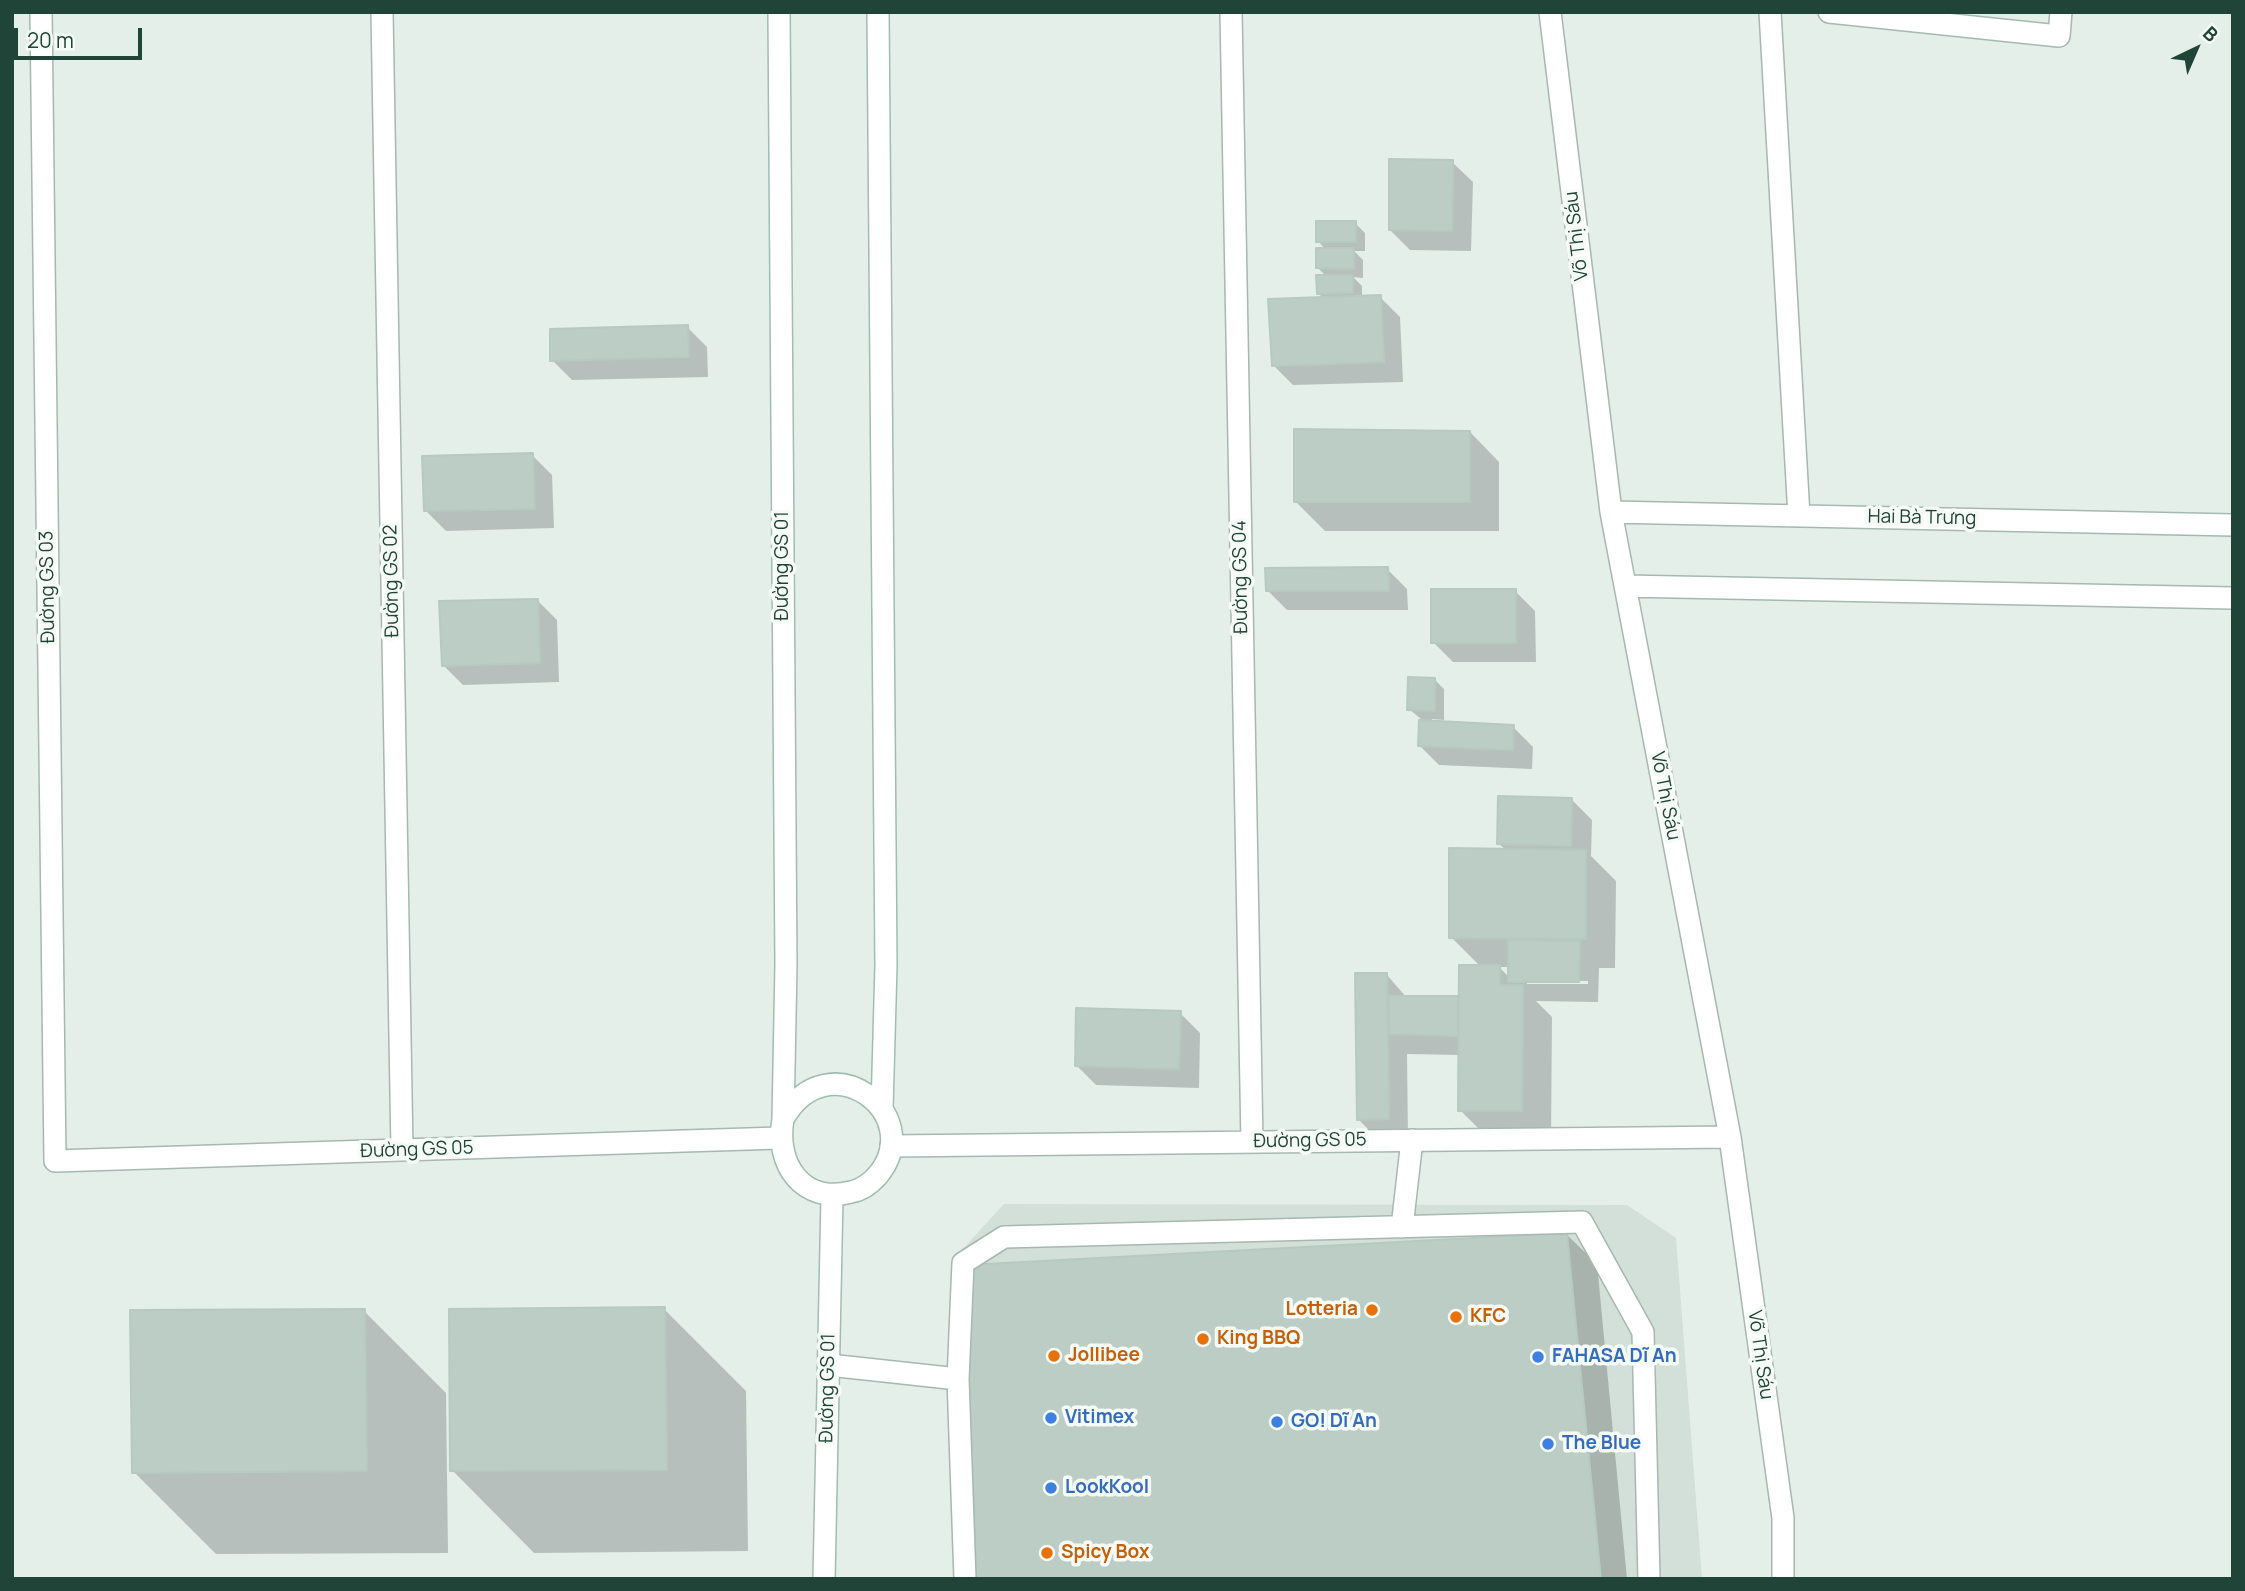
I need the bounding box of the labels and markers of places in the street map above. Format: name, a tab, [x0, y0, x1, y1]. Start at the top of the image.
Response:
place label: Lotteria	[1286, 1299, 1358, 1321]
marker: Lotteria	[1364, 1302, 1380, 1318]
place label: KFC	[1470, 1306, 1506, 1328]
marker: KFC	[1448, 1309, 1464, 1325]
place label: King BBQ	[1217, 1328, 1300, 1350]
marker: King BBQ	[1195, 1331, 1211, 1347]
place label: Jollibee	[1068, 1345, 1140, 1367]
place label: FAHASA Dĩ An	[1552, 1346, 1677, 1368]
marker: Jollibee	[1046, 1348, 1062, 1364]
marker: FAHASA Dĩ An	[1530, 1349, 1546, 1365]
place label: Vitimex	[1065, 1407, 1134, 1429]
marker: Vitimex	[1043, 1410, 1059, 1426]
place label: GO! Dĩ An	[1291, 1411, 1377, 1433]
marker: GO! Dĩ An	[1269, 1414, 1285, 1430]
place label: The Blue	[1562, 1433, 1641, 1455]
marker: The Blue	[1540, 1436, 1556, 1452]
place label: LookKool	[1065, 1477, 1149, 1499]
marker: LookKool	[1043, 1480, 1059, 1496]
place label: Spicy Box	[1061, 1542, 1149, 1564]
marker: Spicy Box	[1039, 1545, 1055, 1561]

